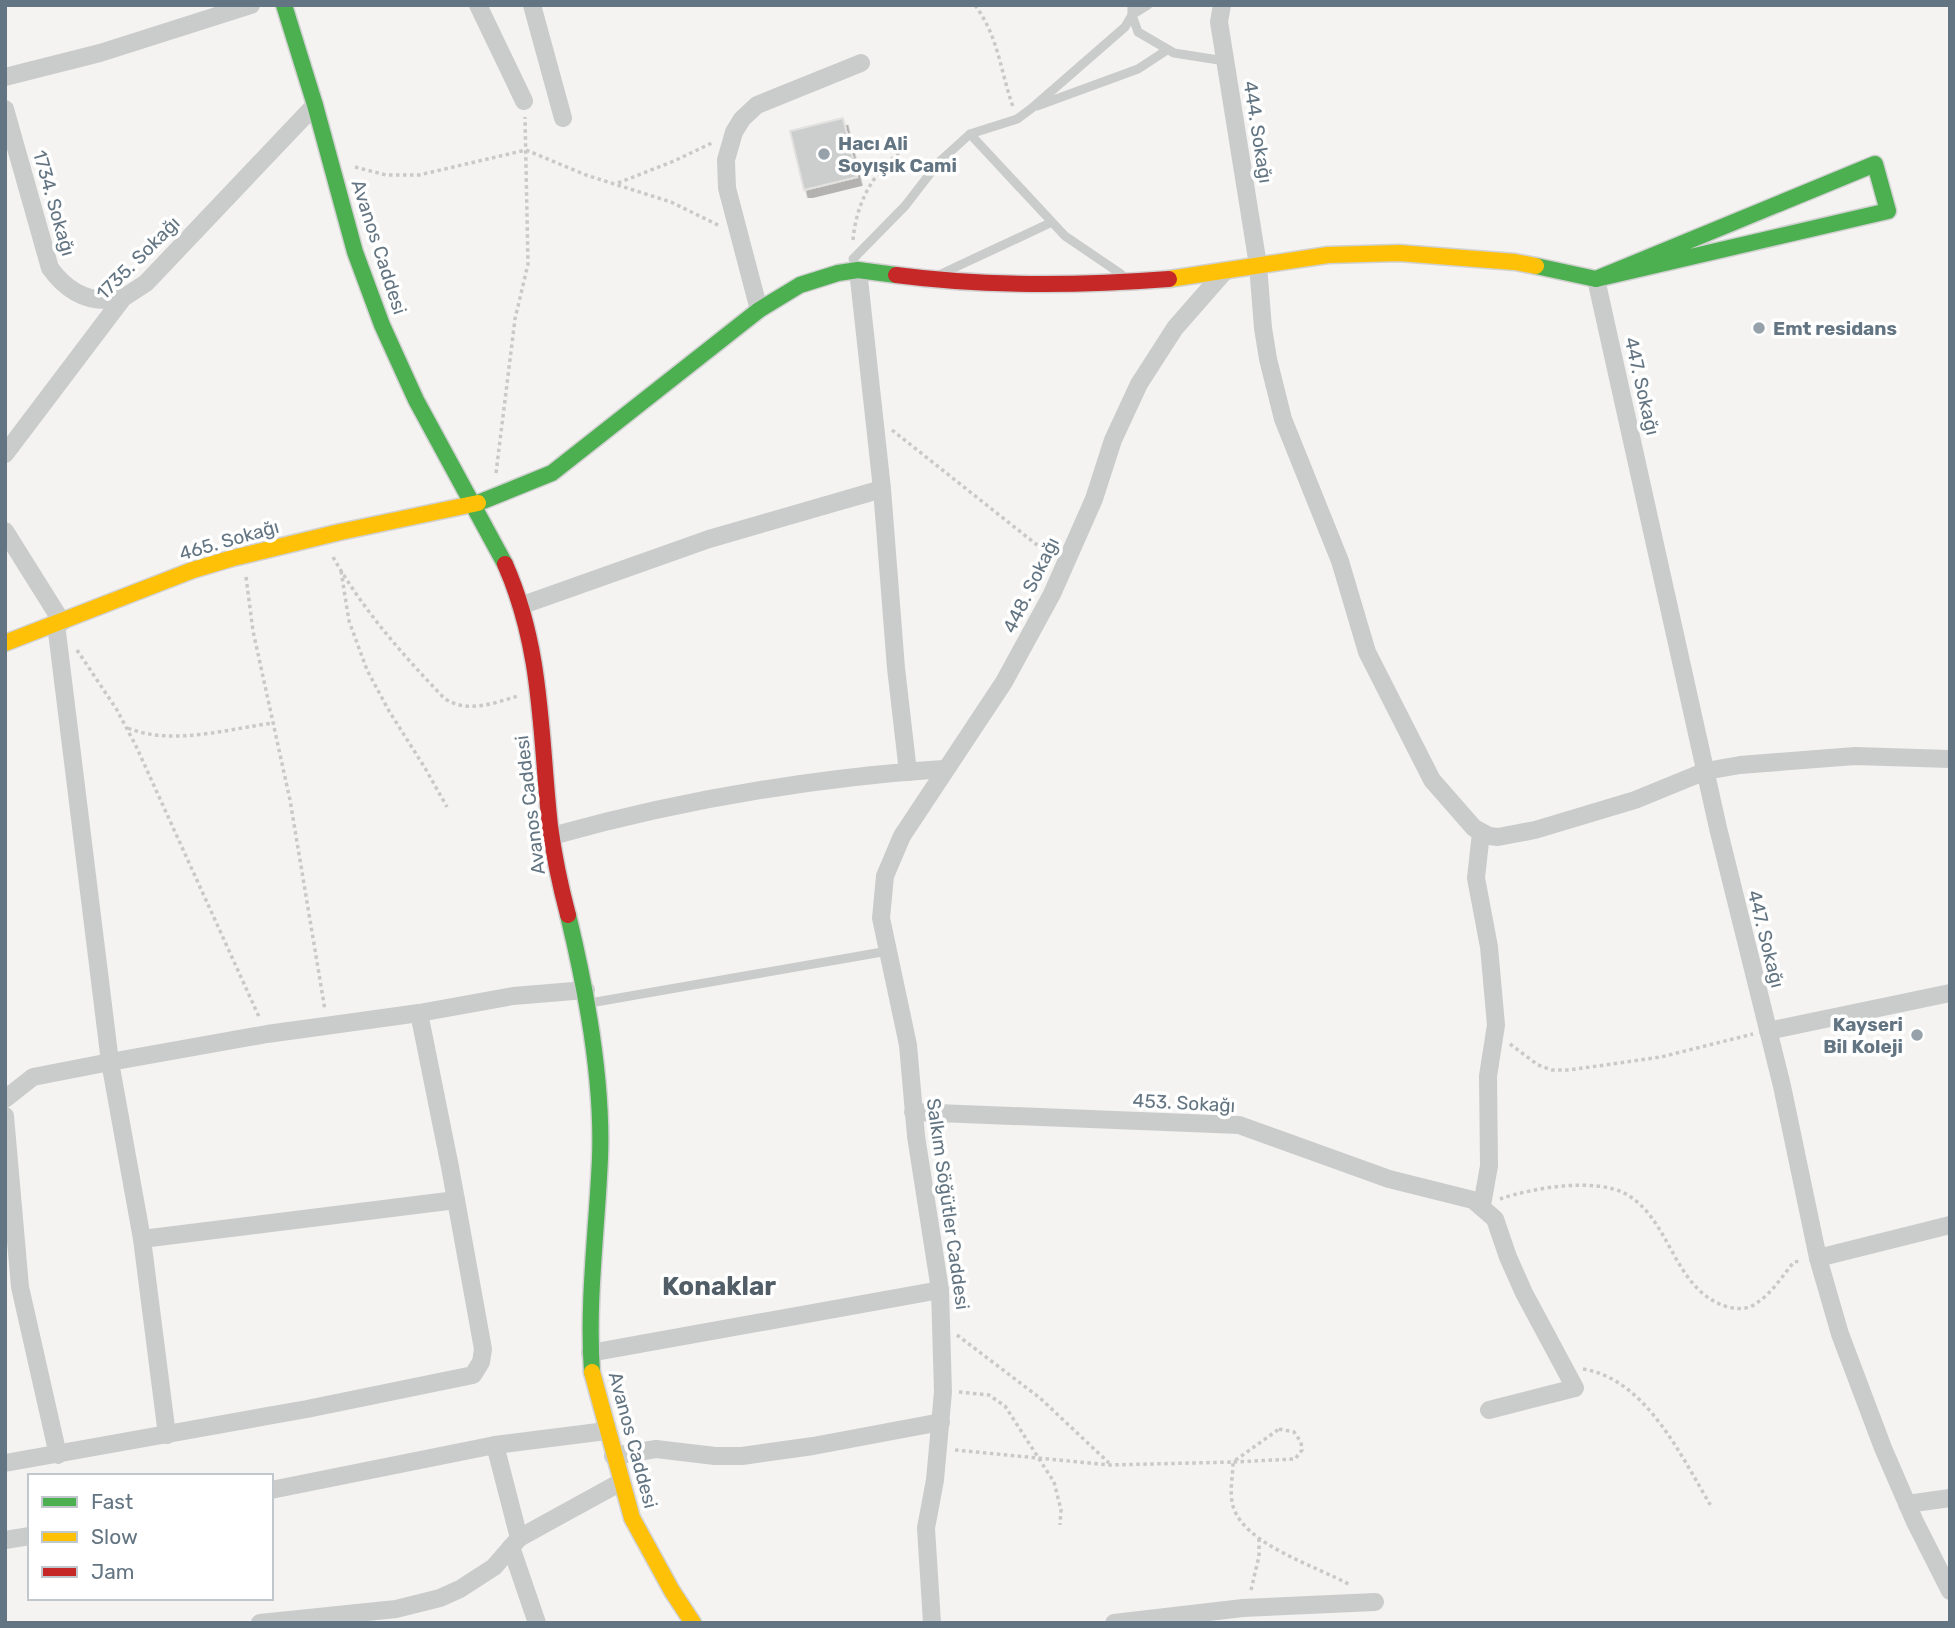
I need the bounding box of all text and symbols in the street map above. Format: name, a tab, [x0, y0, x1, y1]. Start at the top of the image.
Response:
street label: 444. Sokağı	[1239, 79, 1277, 185]
place label: Hacı Ali Soyışık Cami	[838, 132, 957, 177]
marker: Hacı Ali Soyışık Cami	[816, 146, 832, 162]
street label: 1734. Sokağı	[28, 147, 80, 259]
street label: Avanos Caddesi	[346, 177, 412, 317]
street label: 1735. Sokağı	[91, 211, 185, 305]
place label: Emt residans	[1773, 317, 1897, 340]
marker: Emt residans	[1751, 320, 1767, 336]
street label: 447. Sokağı	[1620, 335, 1664, 437]
street label: 465. Sokağı	[177, 515, 281, 565]
street label: 448. Sokağı	[998, 533, 1064, 637]
street label: Avanos Caddesi	[510, 734, 550, 876]
street label: 447. Sokağı	[1743, 888, 1789, 990]
place label: Kayseri Bil Koleji	[1823, 1013, 1903, 1058]
marker: Kayseri Bil Koleji	[1909, 1027, 1925, 1043]
street label: 453. Sokağı	[1132, 1089, 1236, 1117]
street label: Salkım Söğütler Caddesi	[922, 1097, 974, 1311]
district label: Konaklar	[662, 1271, 776, 1302]
street label: Avanos Caddesi	[604, 1369, 662, 1511]
legend	[28, 1474, 273, 1600]
text: Fast	[91, 1489, 133, 1514]
text: Slow	[91, 1524, 138, 1549]
text: Jam	[91, 1559, 135, 1584]

